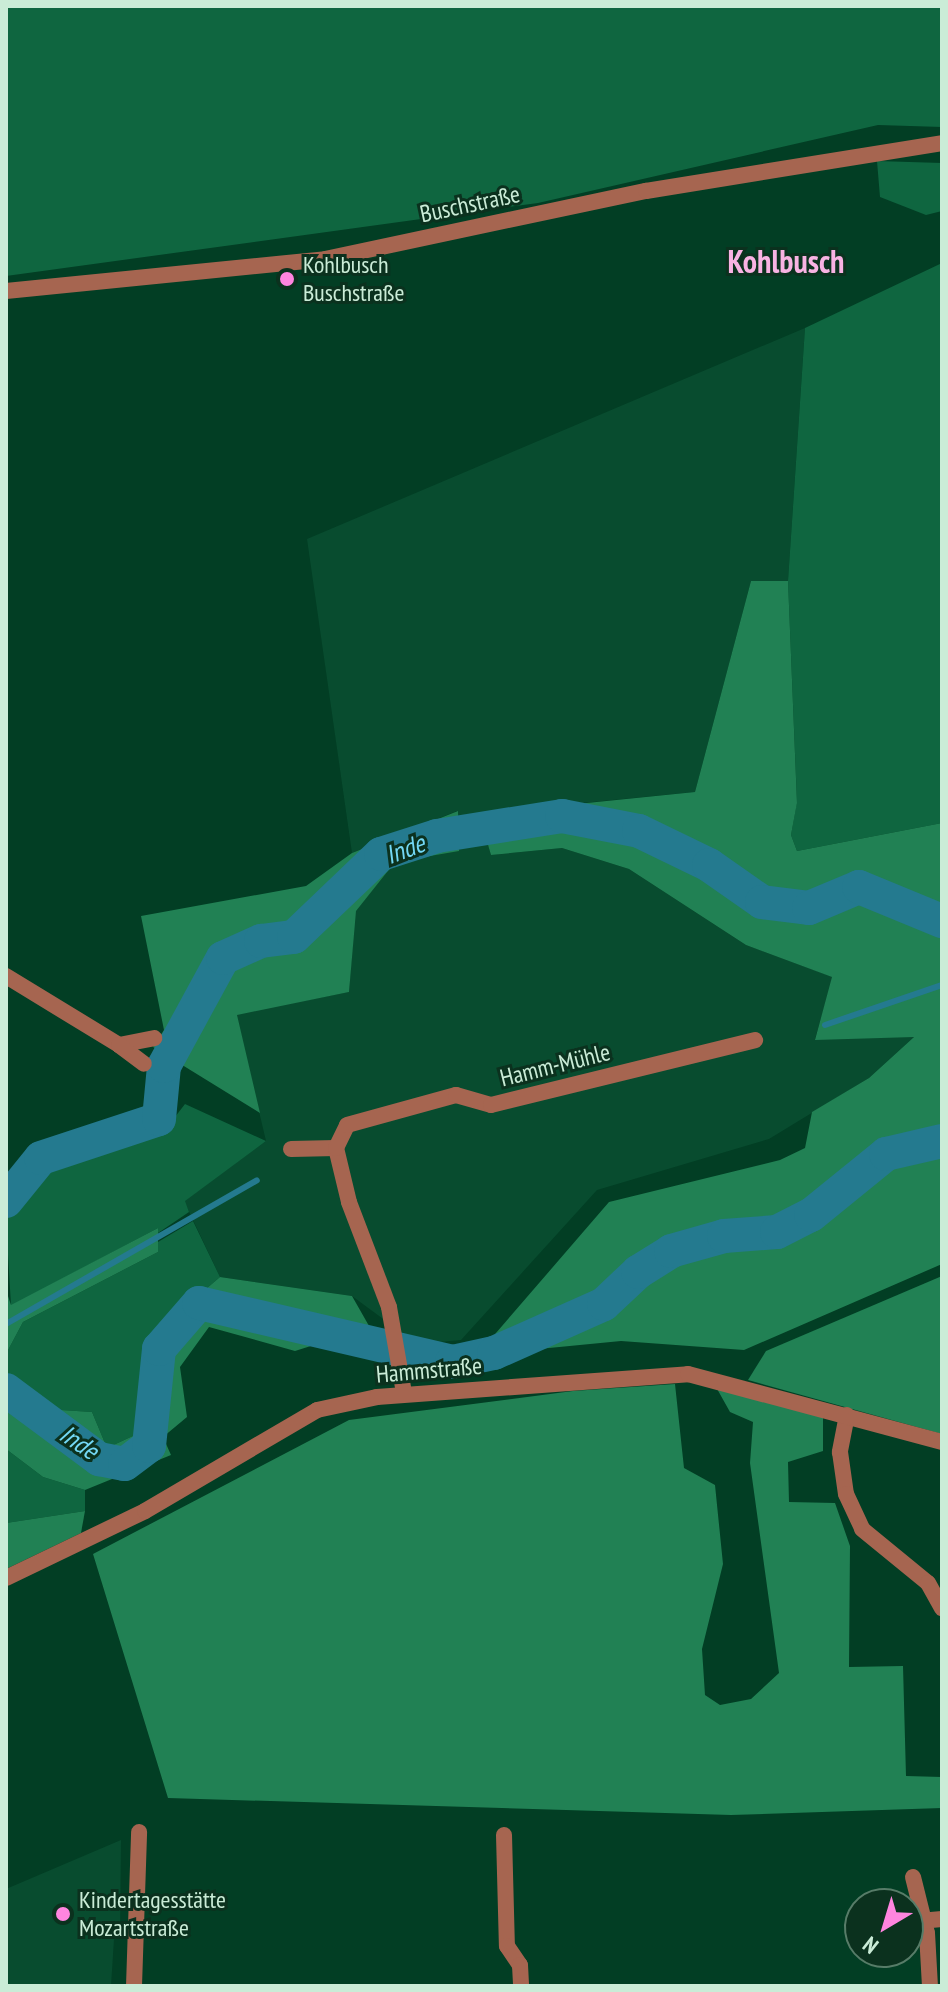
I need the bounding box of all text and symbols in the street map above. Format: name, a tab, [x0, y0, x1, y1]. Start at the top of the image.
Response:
street label: Buschstraße	[417, 179, 523, 229]
district label: Kohlbusch	[728, 242, 844, 280]
place label: Kohlbusch Buschstraße	[303, 251, 404, 307]
marker: Kohlbusch Buschstraße	[278, 270, 296, 288]
water label: Inde	[381, 827, 429, 871]
street label: Hamm-Mühle	[497, 1037, 613, 1093]
street label: Hammstraße	[375, 1351, 483, 1389]
water label: Inde	[54, 1418, 104, 1466]
place label: Kindertagesstätte Mozartstraße	[79, 1886, 226, 1942]
north arrow	[844, 1888, 924, 1968]
marker: Kindertagesstätte Mozartstraße	[54, 1905, 72, 1923]
text: N	[857, 1931, 884, 1960]

